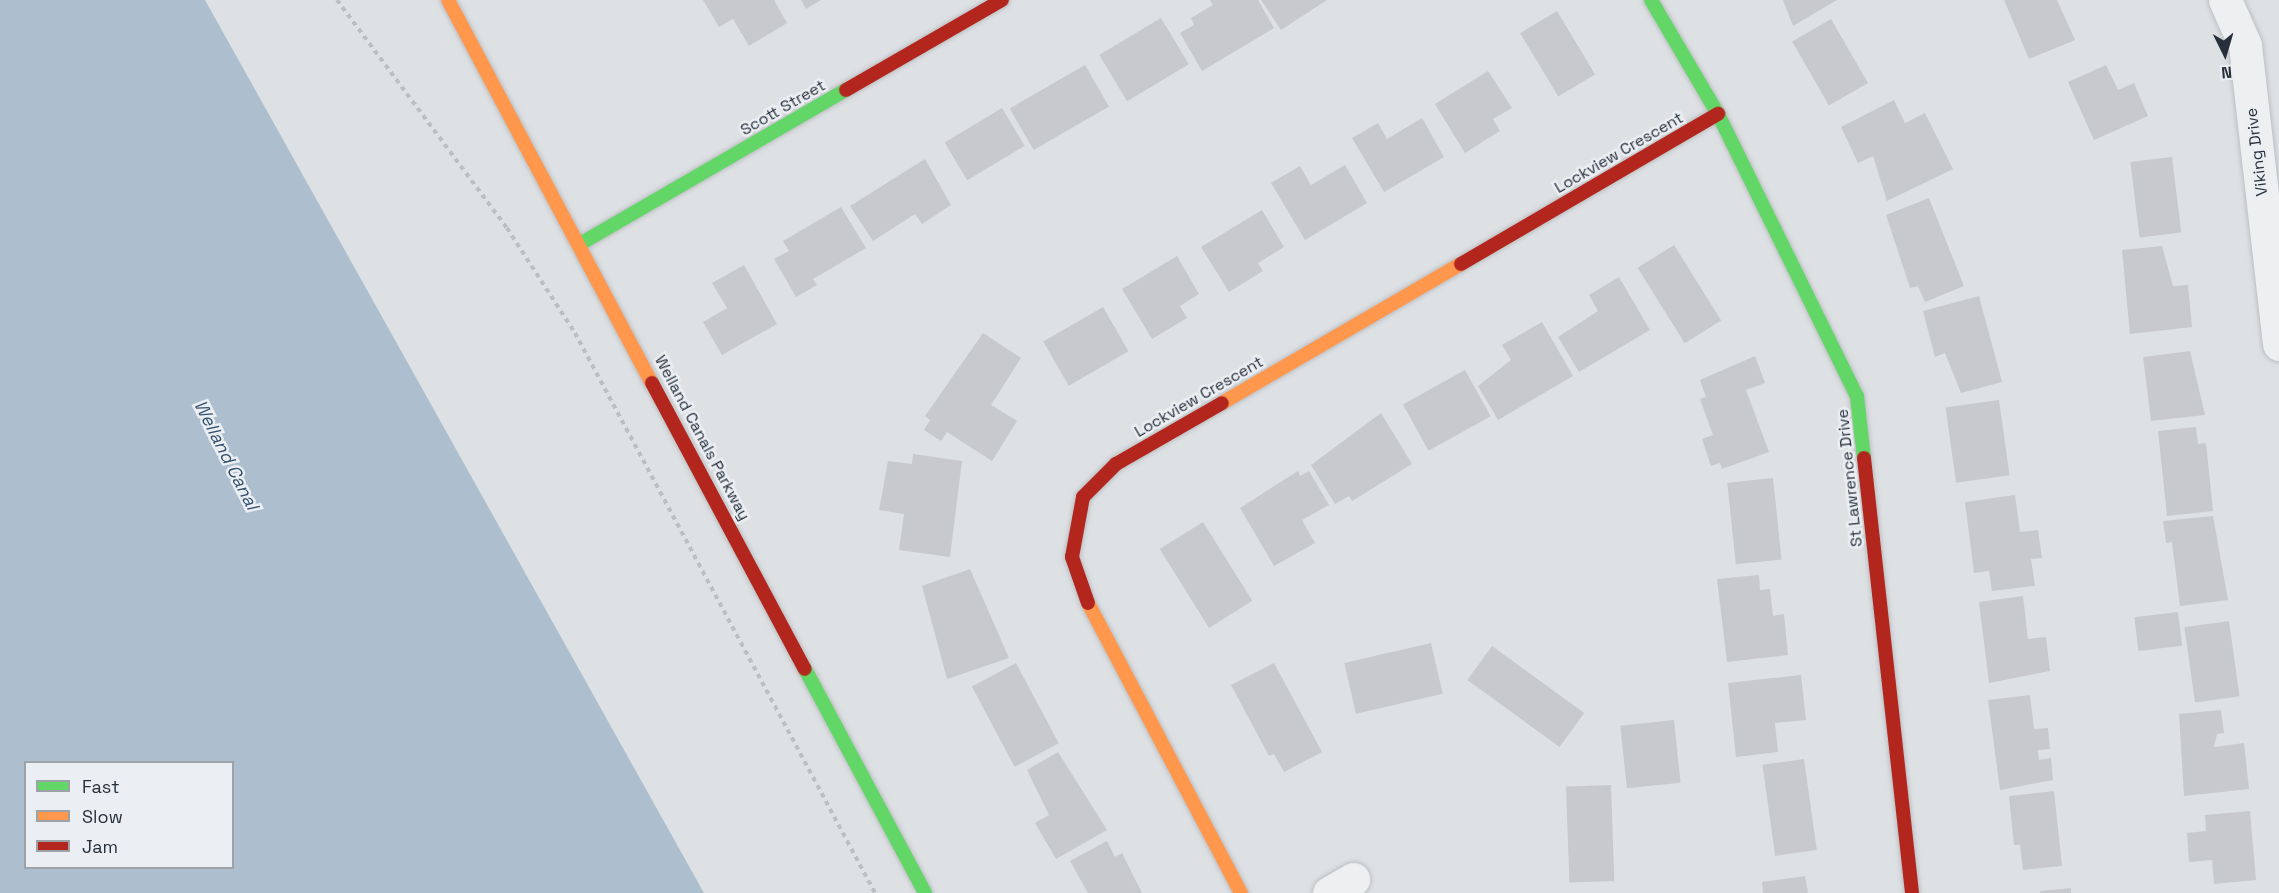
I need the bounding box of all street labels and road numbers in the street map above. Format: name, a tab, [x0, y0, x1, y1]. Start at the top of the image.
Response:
street label: Scott Street	[737, 76, 829, 140]
street label: Viking Drive	[2242, 107, 2272, 197]
street label: Lockview Crescent	[1551, 108, 1687, 198]
street label: Welland Canals Parkway	[650, 352, 754, 524]
street label: Lockview Crescent	[1131, 352, 1267, 442]
street label: St Lawrence Drive	[1833, 408, 1867, 548]

